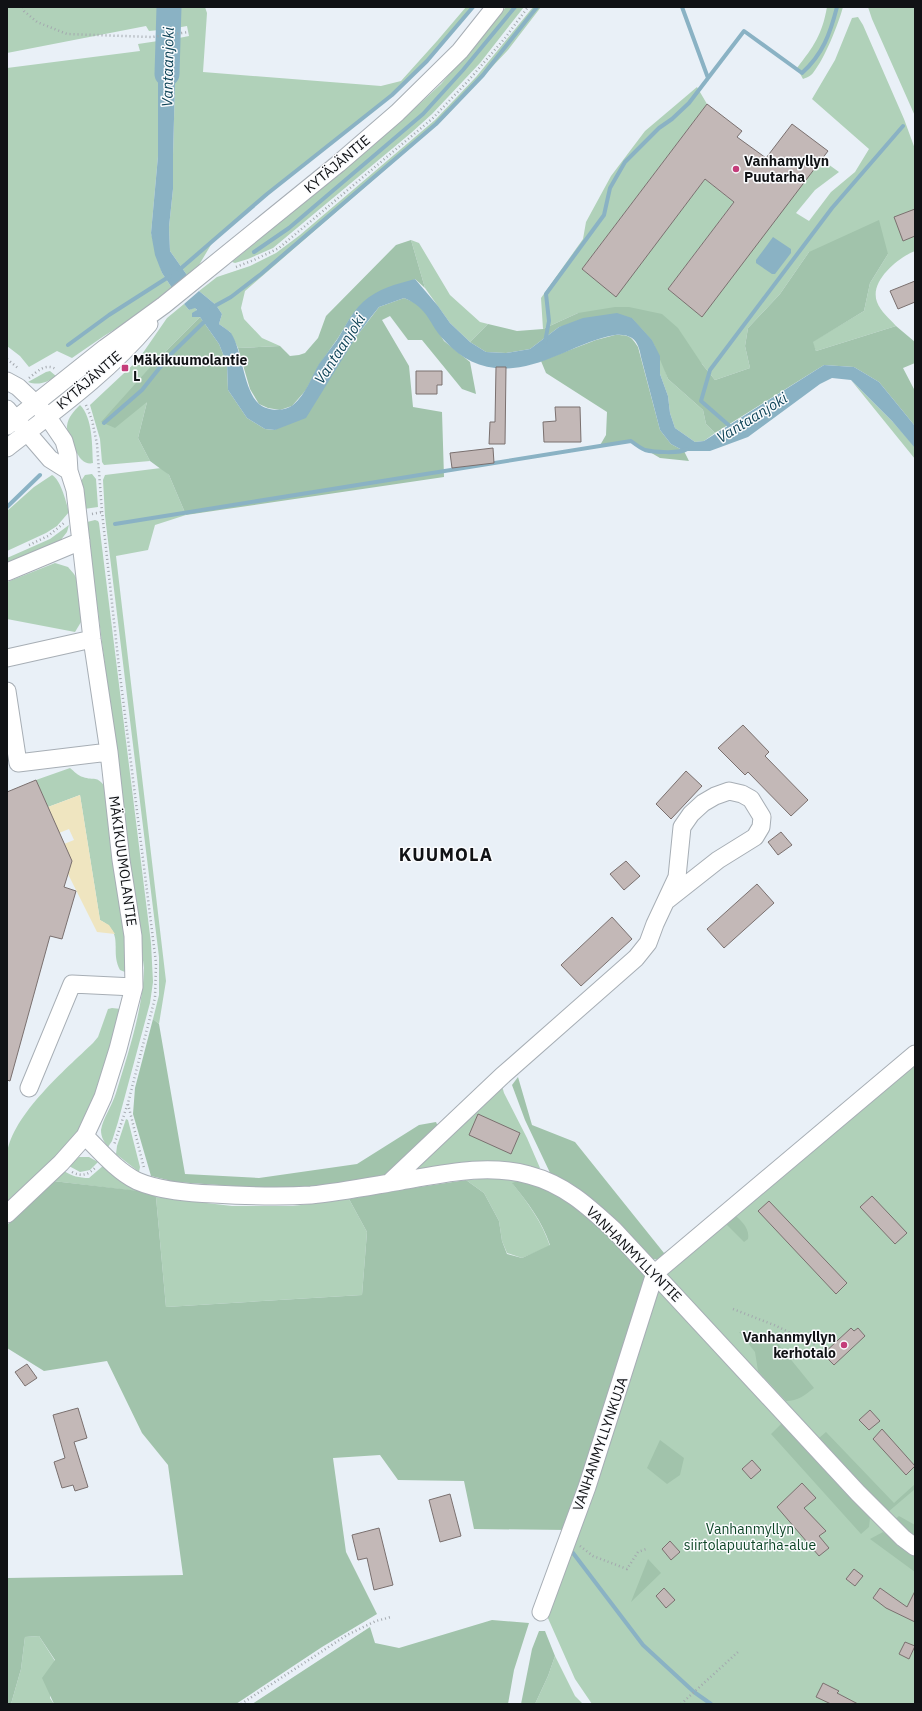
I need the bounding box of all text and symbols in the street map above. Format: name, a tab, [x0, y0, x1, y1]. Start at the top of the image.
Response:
water label: Vantaanjoki	[157, 27, 178, 107]
street label: KYTÄJÄNTIE	[300, 131, 374, 197]
place label: Vanhamyllyn Puutarha	[744, 152, 829, 186]
marker: Vanhamyllyn Puutarha	[731, 164, 741, 174]
water label: Vantaanjoki	[310, 310, 369, 388]
street label: KYTÄJÄNTIE	[53, 347, 125, 413]
place label: Mäkikuumolantie L	[133, 351, 247, 385]
marker: Mäkikuumolantie L	[120, 363, 130, 373]
water label: Vantaanjoki	[713, 388, 791, 447]
street label: MÄKIKUUMOLANTIE	[105, 794, 141, 928]
district label: KUUMOLA	[399, 843, 493, 866]
street label: VANHANMYLLYNTIE	[582, 1202, 686, 1306]
place label: Vanhanmyllyn kerhotalo	[743, 1328, 836, 1362]
marker: Vanhanmyllyn kerhotalo	[839, 1340, 849, 1350]
street label: VANHANMYLLYNKUJA	[569, 1375, 631, 1513]
park label: Vanhanmyllyn siirtolapuutarha-alue	[684, 1520, 817, 1554]

